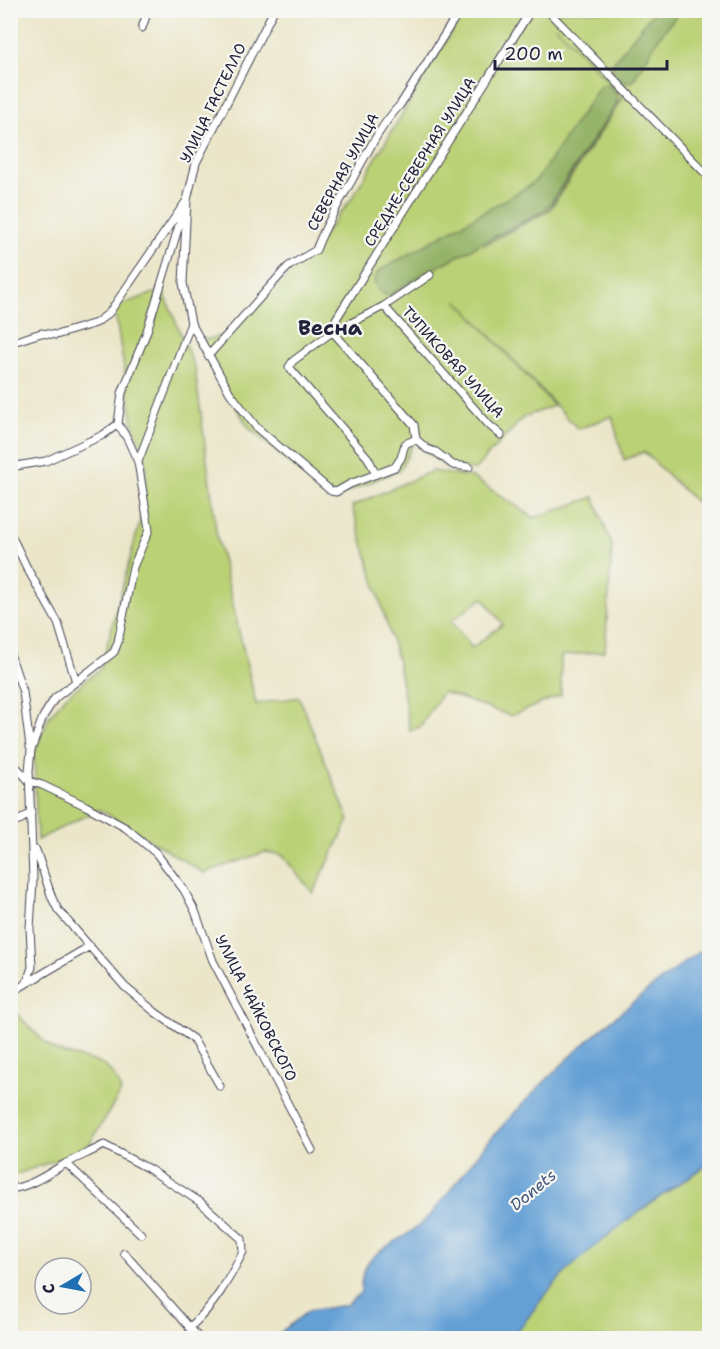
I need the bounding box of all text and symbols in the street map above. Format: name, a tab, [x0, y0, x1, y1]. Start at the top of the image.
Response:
scale bar	[495, 33, 668, 71]
street label: УЛИЦА ГАСТЕЛЛО	[175, 40, 251, 166]
text: 200 m	[504, 42, 563, 66]
street label: СРЕДНЕ-СЕВЕРНАЯ УЛИЦА	[360, 74, 480, 250]
street label: СЕВЕРНАЯ УЛИЦА	[302, 109, 384, 235]
street label: ТУПИКОВАЯ УЛИЦА	[397, 302, 509, 422]
district label: Весна	[298, 314, 363, 342]
street label: УЛИЦА ЧАЙКОВСКОГО	[210, 931, 303, 1085]
water label: Donets	[506, 1165, 560, 1215]
north arrow	[33, 1256, 93, 1316]
text: С	[37, 1282, 60, 1295]

